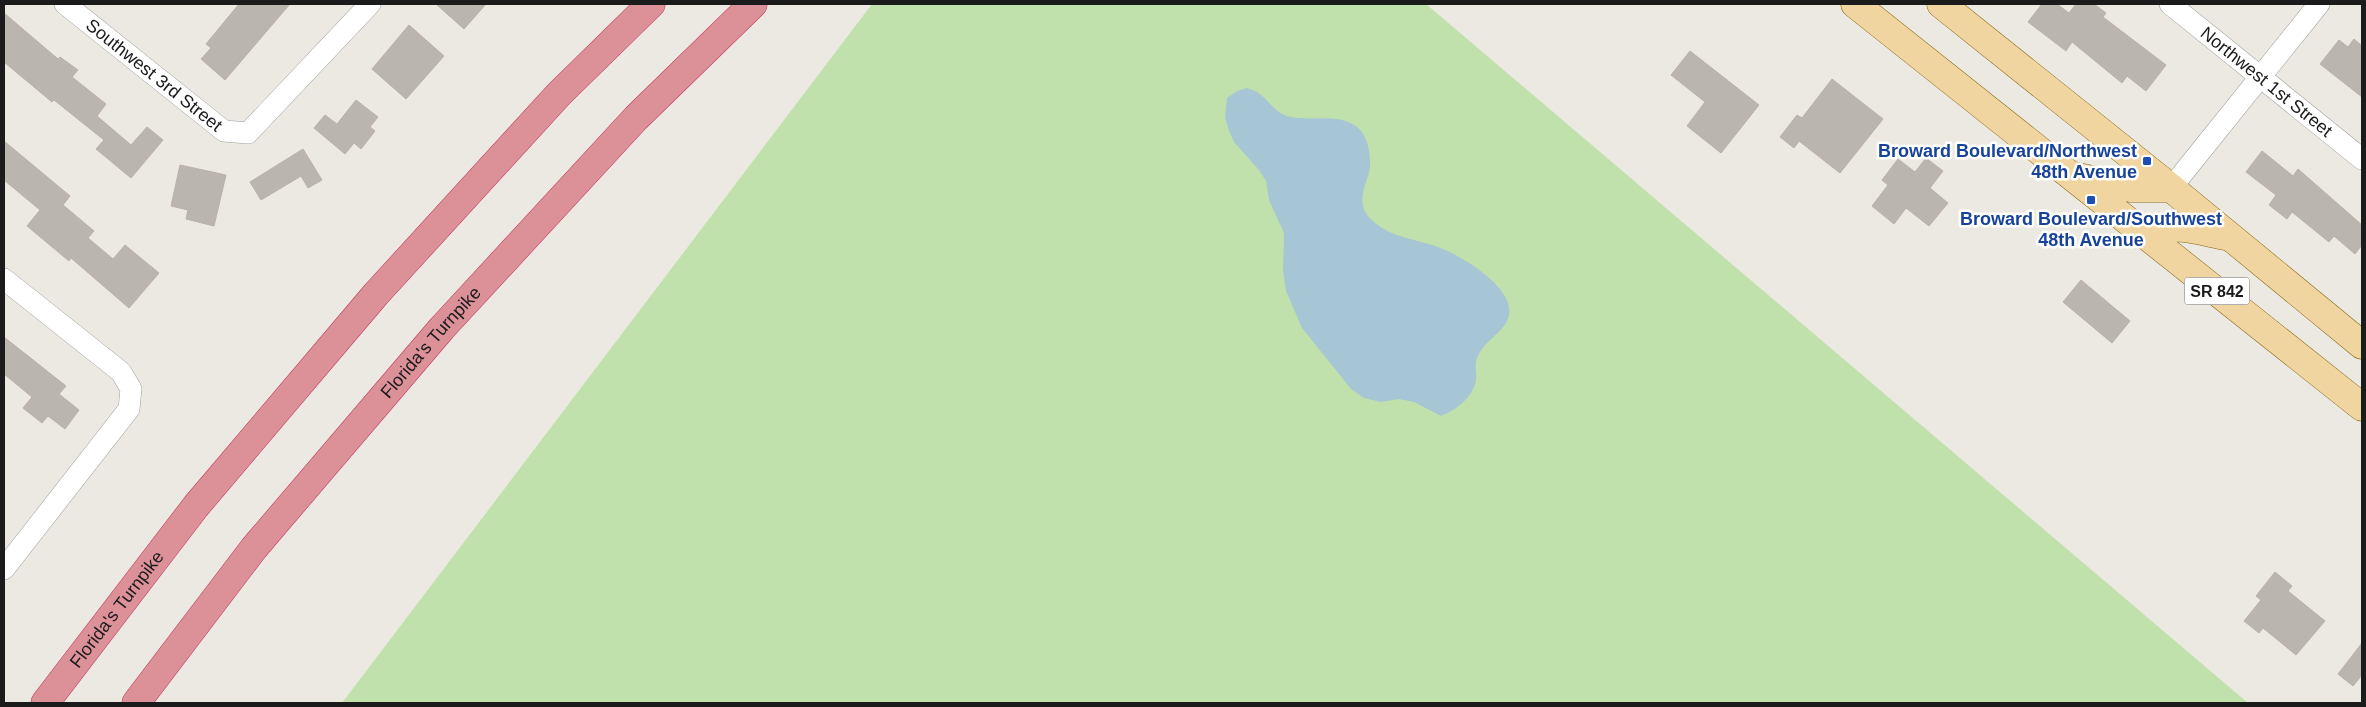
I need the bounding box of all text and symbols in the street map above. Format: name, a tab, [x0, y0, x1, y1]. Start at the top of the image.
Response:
street label: Southwest 3rd Street	[82, 15, 226, 135]
street label: Northwest 1st Street	[2197, 23, 2336, 141]
place label: Broward Boulevard/Northwest 48th Avenue	[1878, 141, 2137, 182]
marker: Broward Boulevard/Northwest 48th Avenue	[2141, 155, 2153, 167]
marker: Broward Boulevard/Southwest 48th Avenue	[2085, 194, 2097, 206]
place label: Broward Boulevard/Southwest 48th Avenue	[1960, 209, 2222, 250]
road number: SR 842	[2184, 278, 2250, 304]
street label: Florida's Turnpike	[377, 283, 485, 402]
street label: Florida's Turnpike	[66, 547, 168, 672]

